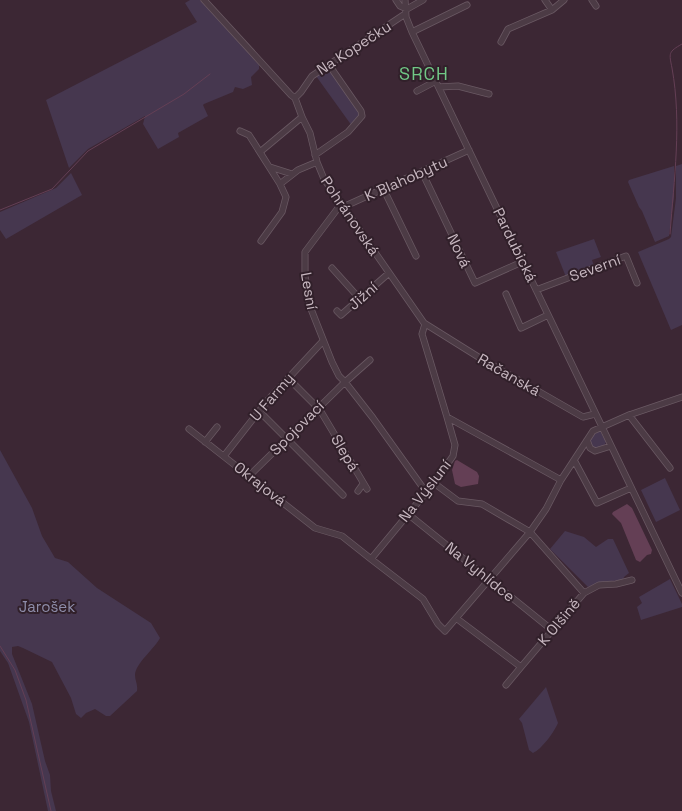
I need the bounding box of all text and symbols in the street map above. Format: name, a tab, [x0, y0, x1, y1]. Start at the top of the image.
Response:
street label: Na Kopečku	[313, 16, 395, 79]
district label: SRCH	[399, 62, 449, 85]
street label: K Blahobytu	[361, 152, 450, 205]
street label: Pohránovská	[317, 172, 384, 259]
street label: Pardubická	[489, 204, 542, 285]
street label: Nová	[443, 231, 476, 271]
street label: Severní	[567, 249, 623, 286]
street label: Lesní	[297, 271, 322, 311]
street label: Jižní	[344, 277, 382, 314]
street label: Račanská	[475, 349, 544, 400]
street label: U Farmy	[245, 369, 298, 425]
street label: Spojovací	[265, 396, 328, 459]
street label: Slepá	[327, 431, 364, 475]
street label: Na Výsluní	[394, 455, 455, 526]
street label: Okrajová	[230, 457, 291, 510]
street label: Na Vyhlídce	[441, 538, 519, 606]
street label: K Olšině	[533, 594, 584, 649]
park label: Jarošek	[19, 597, 75, 616]

